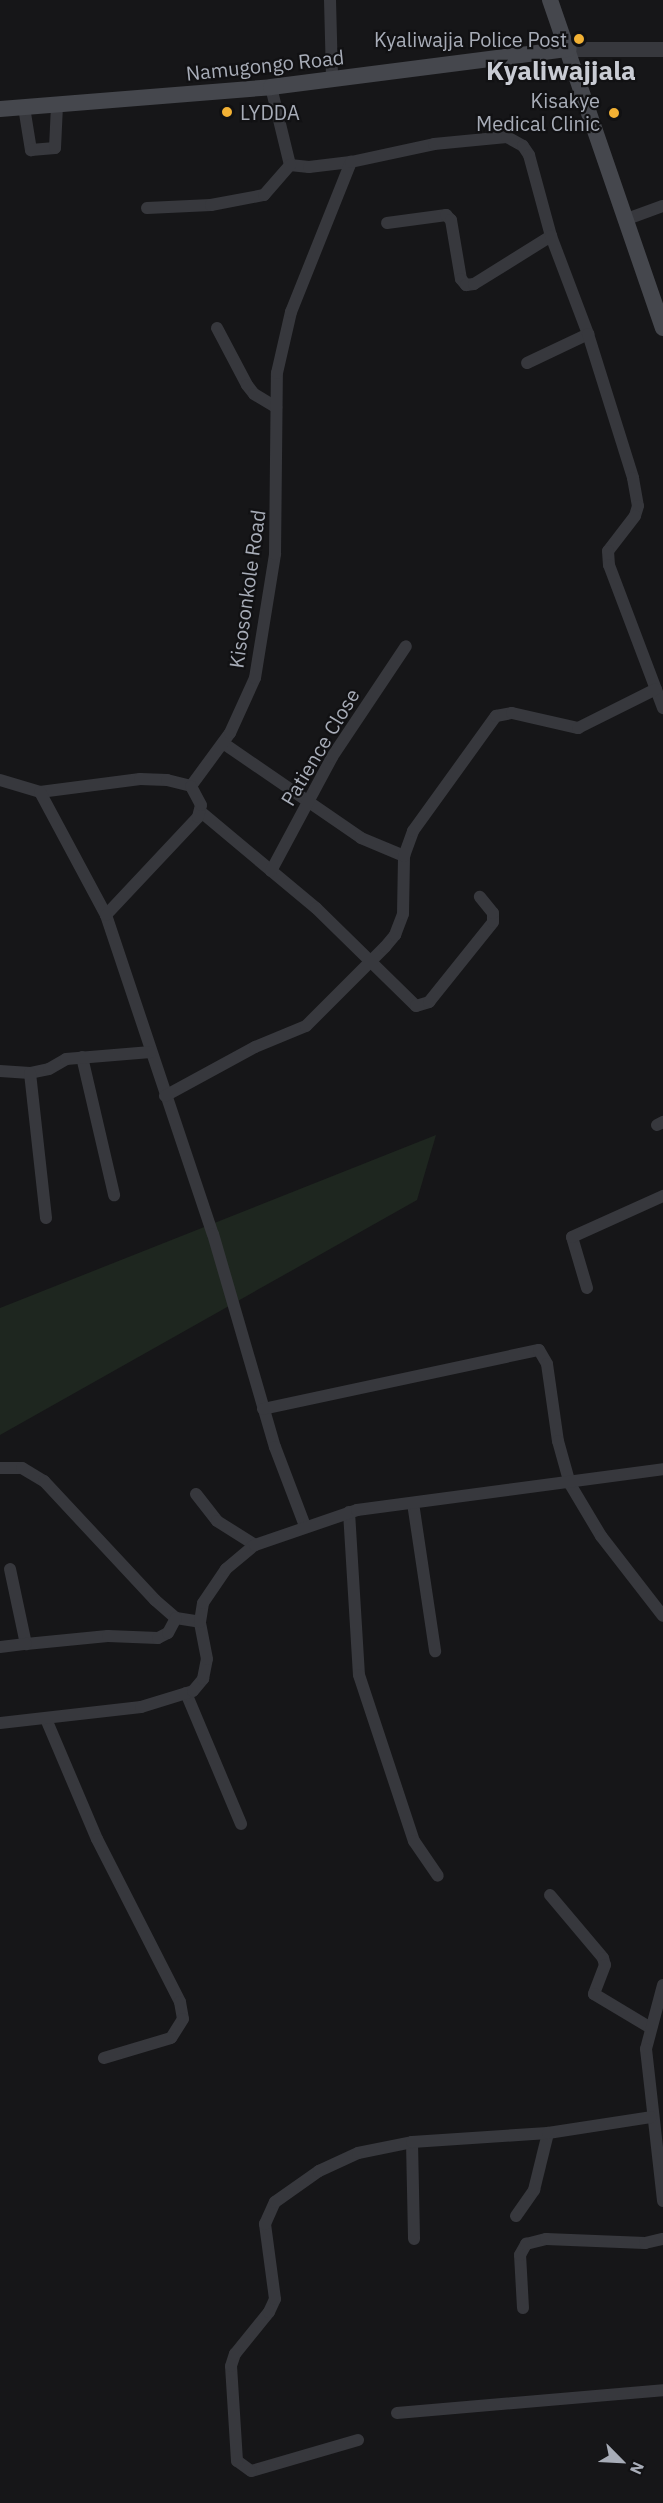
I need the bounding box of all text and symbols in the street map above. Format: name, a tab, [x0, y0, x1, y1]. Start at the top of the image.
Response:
place label: Kyaliwajja Police Post	[374, 27, 567, 51]
marker: Kyaliwajja Police Post	[572, 32, 586, 46]
street label: Namugongo Road	[185, 45, 345, 85]
district label: Kyaliwajjala	[486, 55, 636, 87]
place label: Kisakye Medical Clinic	[476, 89, 600, 136]
place label: LYDDA	[240, 100, 300, 124]
marker: LYDDA	[218, 103, 236, 121]
marker: Kisakye Medical Clinic	[605, 104, 623, 122]
street label: Kisosonkole Road	[224, 508, 270, 670]
street label: Patience Close	[276, 684, 364, 810]
north arrow	[591, 2431, 651, 2491]
text: N	[626, 2459, 649, 2478]

